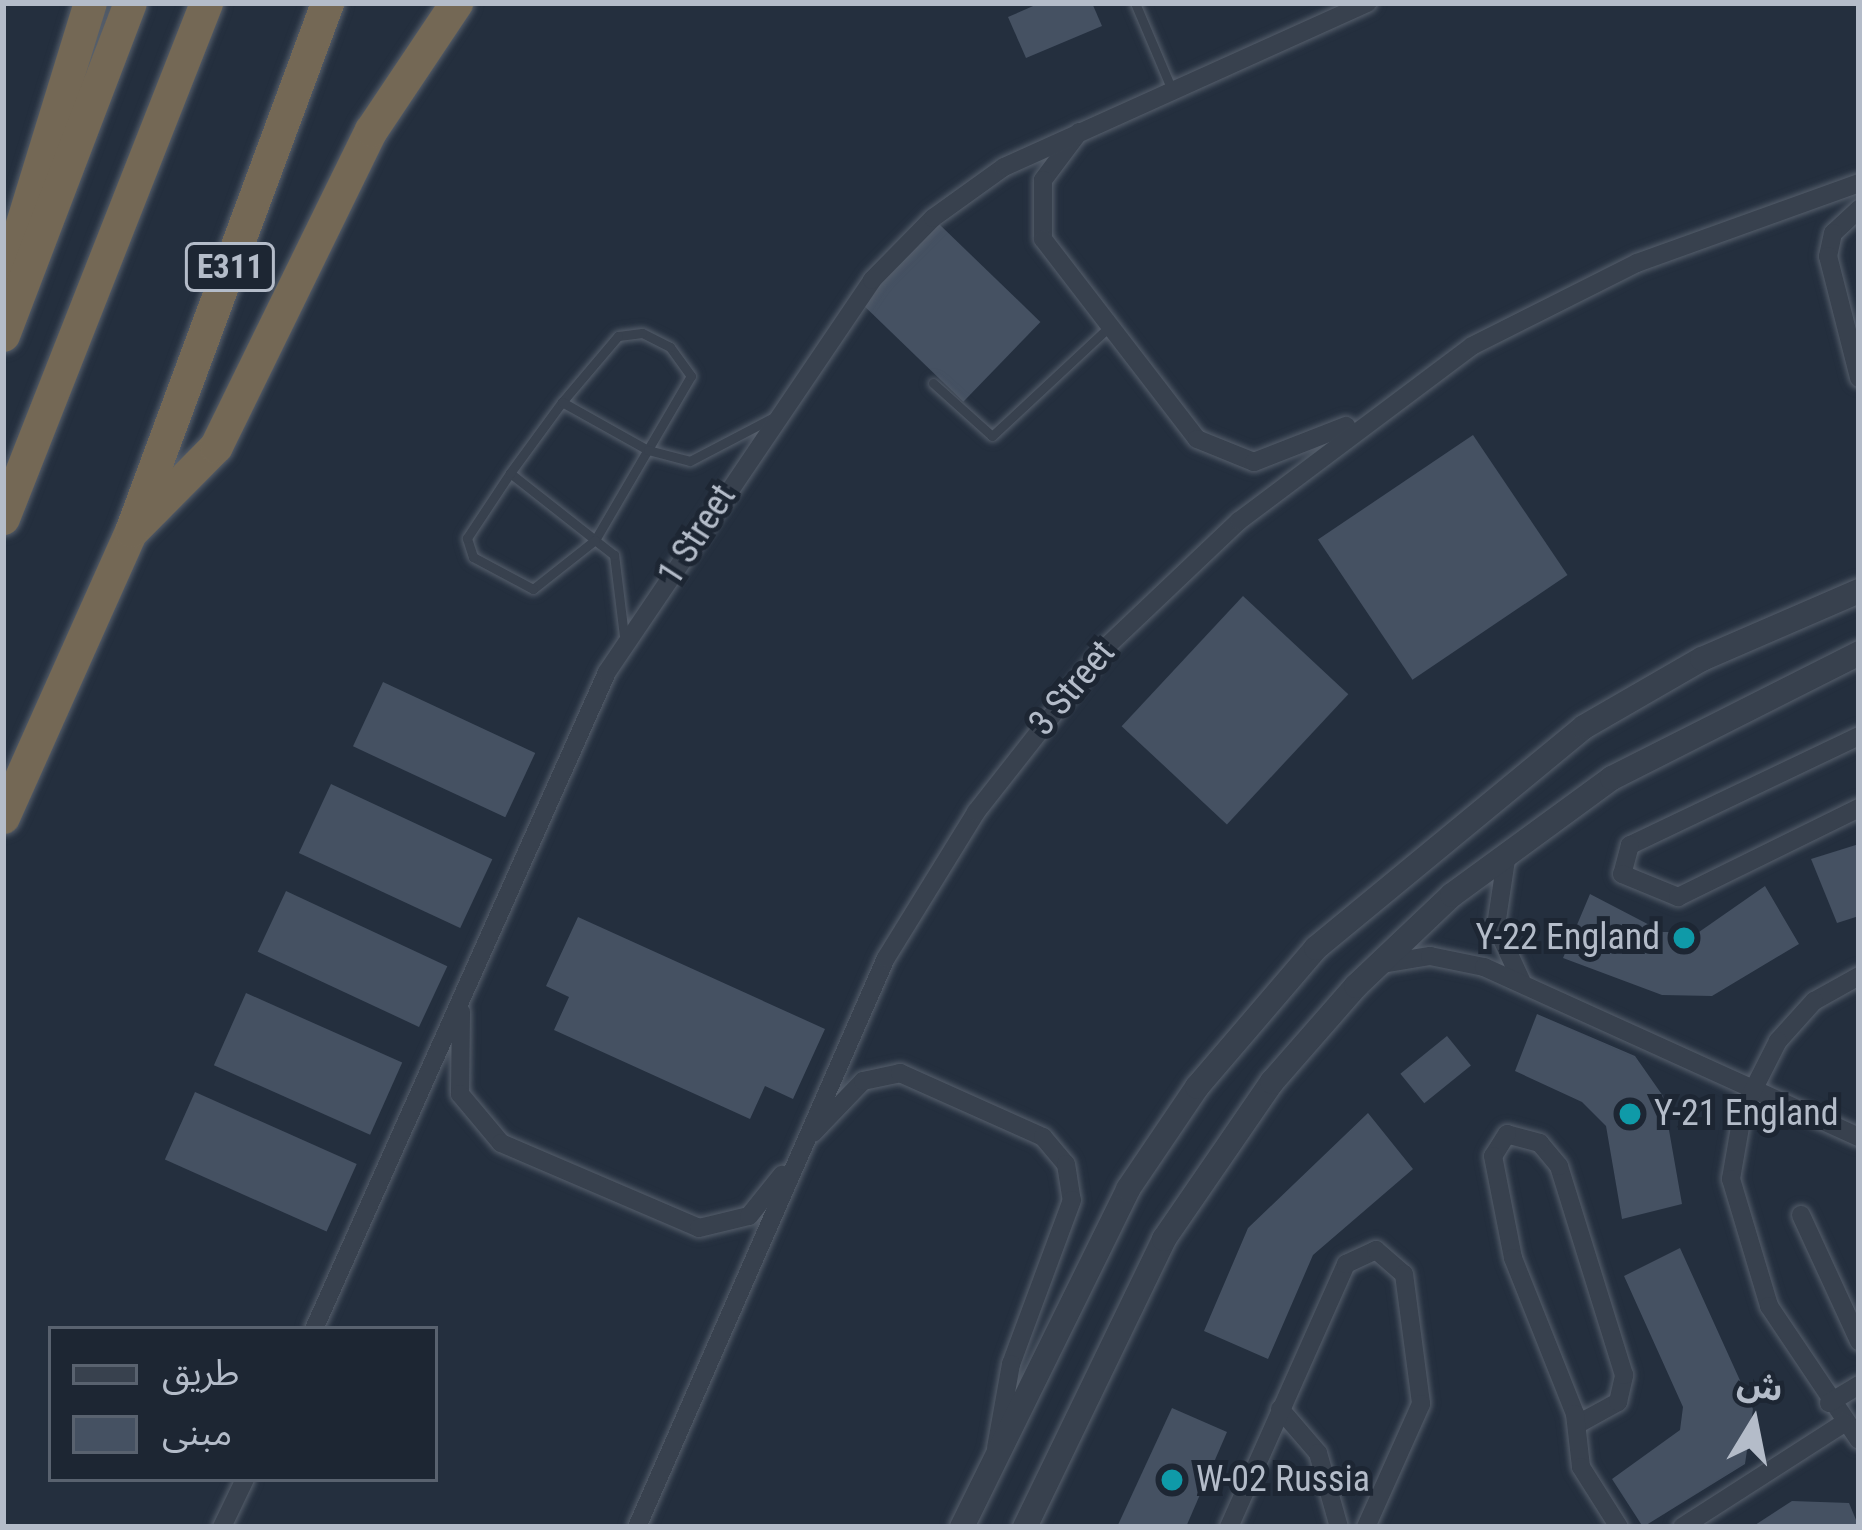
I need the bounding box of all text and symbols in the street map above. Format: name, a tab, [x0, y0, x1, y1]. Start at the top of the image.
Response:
road number: E311	[182, 240, 278, 294]
street label: 1 Street	[649, 477, 745, 593]
street label: 3 Street	[1020, 632, 1124, 744]
place label: Y-22 England	[1475, 916, 1660, 960]
marker: Y-22 England	[1671, 925, 1697, 951]
place label: Y-21 England	[1654, 1092, 1839, 1136]
marker: Y-21 England	[1617, 1101, 1643, 1127]
legend	[48, 1326, 438, 1482]
text: طريق	[162, 1352, 239, 1394]
north arrow	[1694, 1362, 1814, 1482]
text: ش	[1735, 1363, 1786, 1409]
text: مبنى	[162, 1412, 232, 1454]
place label: W-02 Russia	[1196, 1458, 1370, 1502]
marker: W-02 Russia	[1159, 1467, 1185, 1493]

